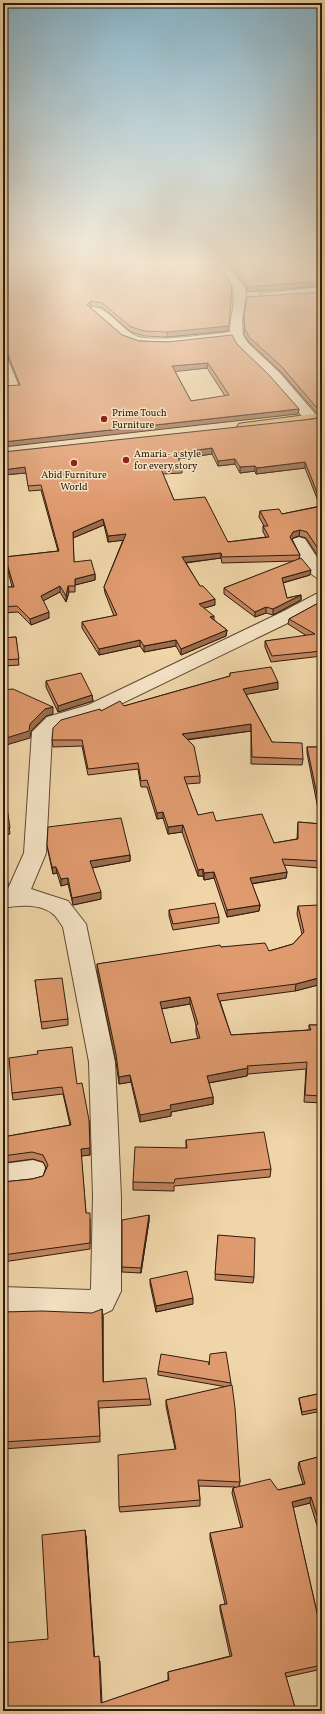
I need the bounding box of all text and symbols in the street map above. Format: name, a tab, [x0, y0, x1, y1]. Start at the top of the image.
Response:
place label: Prime Touch Furniture	[112, 406, 167, 432]
marker: Prime Touch Furniture	[99, 414, 109, 424]
place label: Amaria- a style for every story	[134, 447, 201, 473]
marker: Amaria- a style for every story	[121, 455, 131, 465]
marker: Abid Furniture World	[69, 458, 79, 468]
place label: Abid Furniture World	[41, 468, 107, 494]

